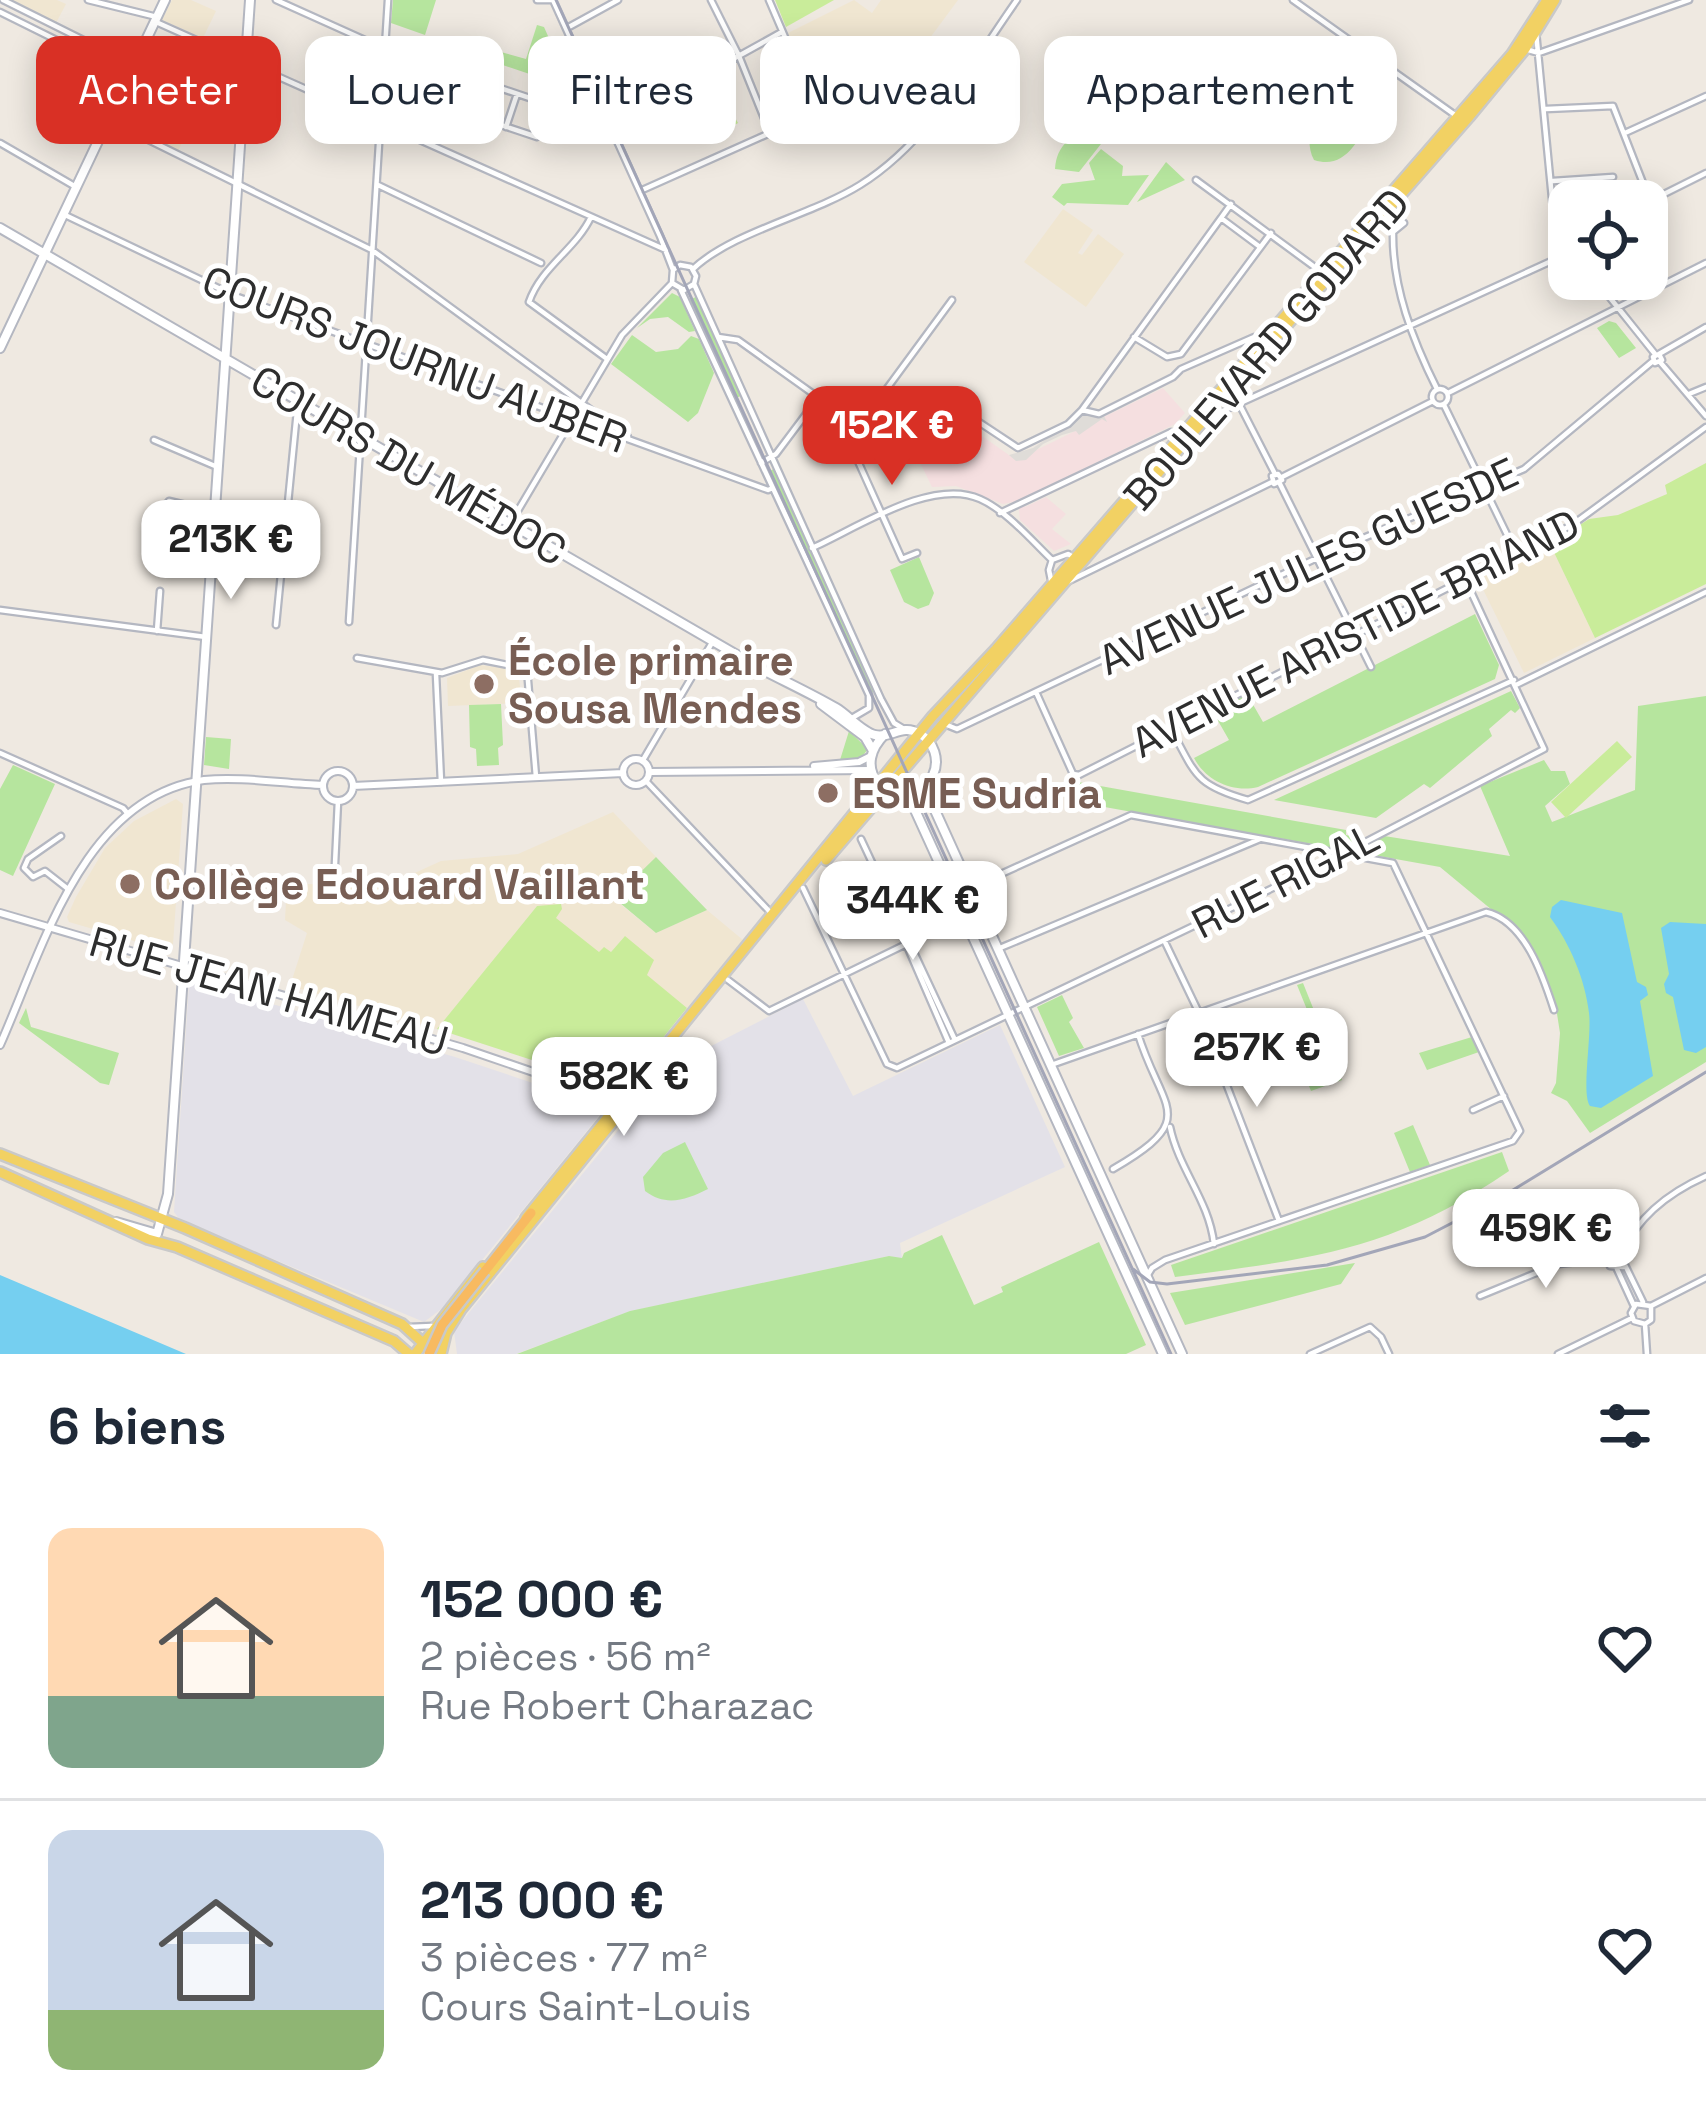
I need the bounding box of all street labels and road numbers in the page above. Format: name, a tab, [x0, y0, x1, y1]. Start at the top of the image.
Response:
street label: BOULEVARD GODARD	[1112, 178, 1420, 521]
street label: COURS JOURNU AUBER	[195, 254, 635, 465]
street label: COURS DU MÉDOC	[242, 354, 576, 577]
street label: AVENUE JULES GUESDE	[1090, 446, 1526, 687]
street label: AVENUE ARISTIDE BRIAND	[1123, 497, 1588, 769]
street label: RUE RIGAL	[1183, 811, 1388, 950]
street label: RUE JEAN HAMEAU	[83, 915, 454, 1068]

